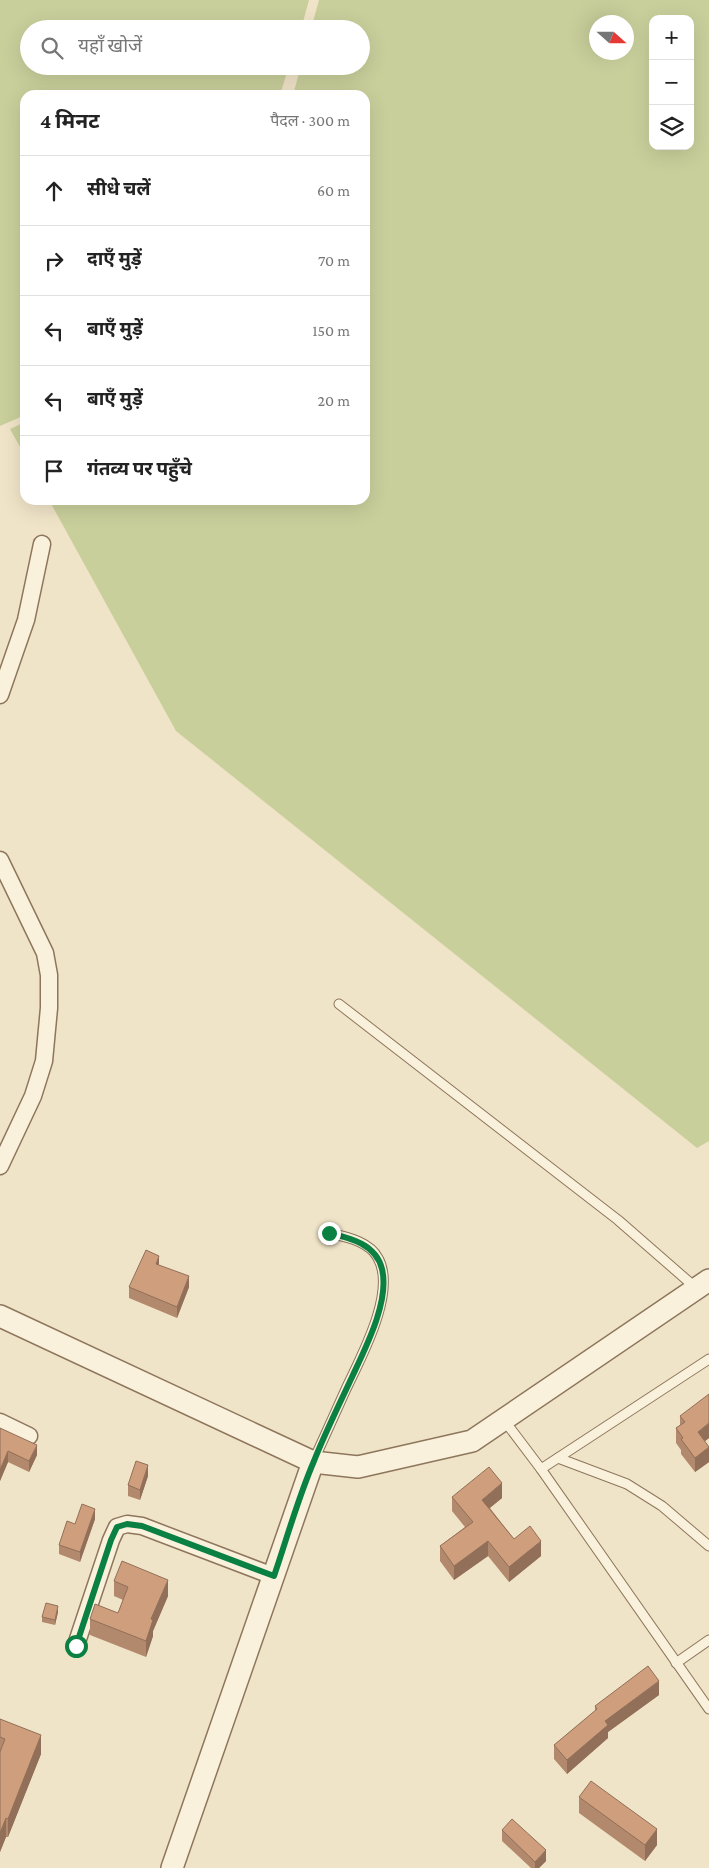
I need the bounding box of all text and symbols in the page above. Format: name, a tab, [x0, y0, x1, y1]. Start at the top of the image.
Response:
north arrow	[589, 15, 634, 60]
map controls	[649, 15, 694, 150]
button: +	[649, 15, 694, 60]
search box	[20, 20, 370, 75]
icon: search	[38, 34, 66, 62]
text: यहाँ खोजें	[78, 35, 142, 56]
button: −	[649, 60, 694, 105]
button: layers	[649, 105, 694, 150]
text: 4 मिनट	[40, 109, 99, 133]
text: पैदल · 300 m	[270, 112, 350, 129]
icon: ahead	[40, 177, 68, 205]
text: सीधे चलें	[87, 178, 151, 199]
text: 60 m	[317, 182, 350, 199]
icon: right	[40, 247, 68, 275]
text: दाएँ मुड़ें	[87, 248, 142, 269]
text: 70 m	[318, 252, 350, 269]
icon: left	[40, 317, 68, 345]
text: बाएँ मुड़ें	[87, 318, 143, 339]
text: 150 m	[312, 322, 350, 339]
icon: left	[40, 387, 68, 415]
text: बाएँ मुड़ें	[87, 388, 143, 409]
text: 20 m	[317, 392, 350, 409]
icon: arrive	[40, 457, 68, 485]
text: गंतव्य पर पहुँचे	[87, 458, 192, 479]
route end	[318, 1222, 341, 1245]
route start	[65, 1635, 88, 1658]

